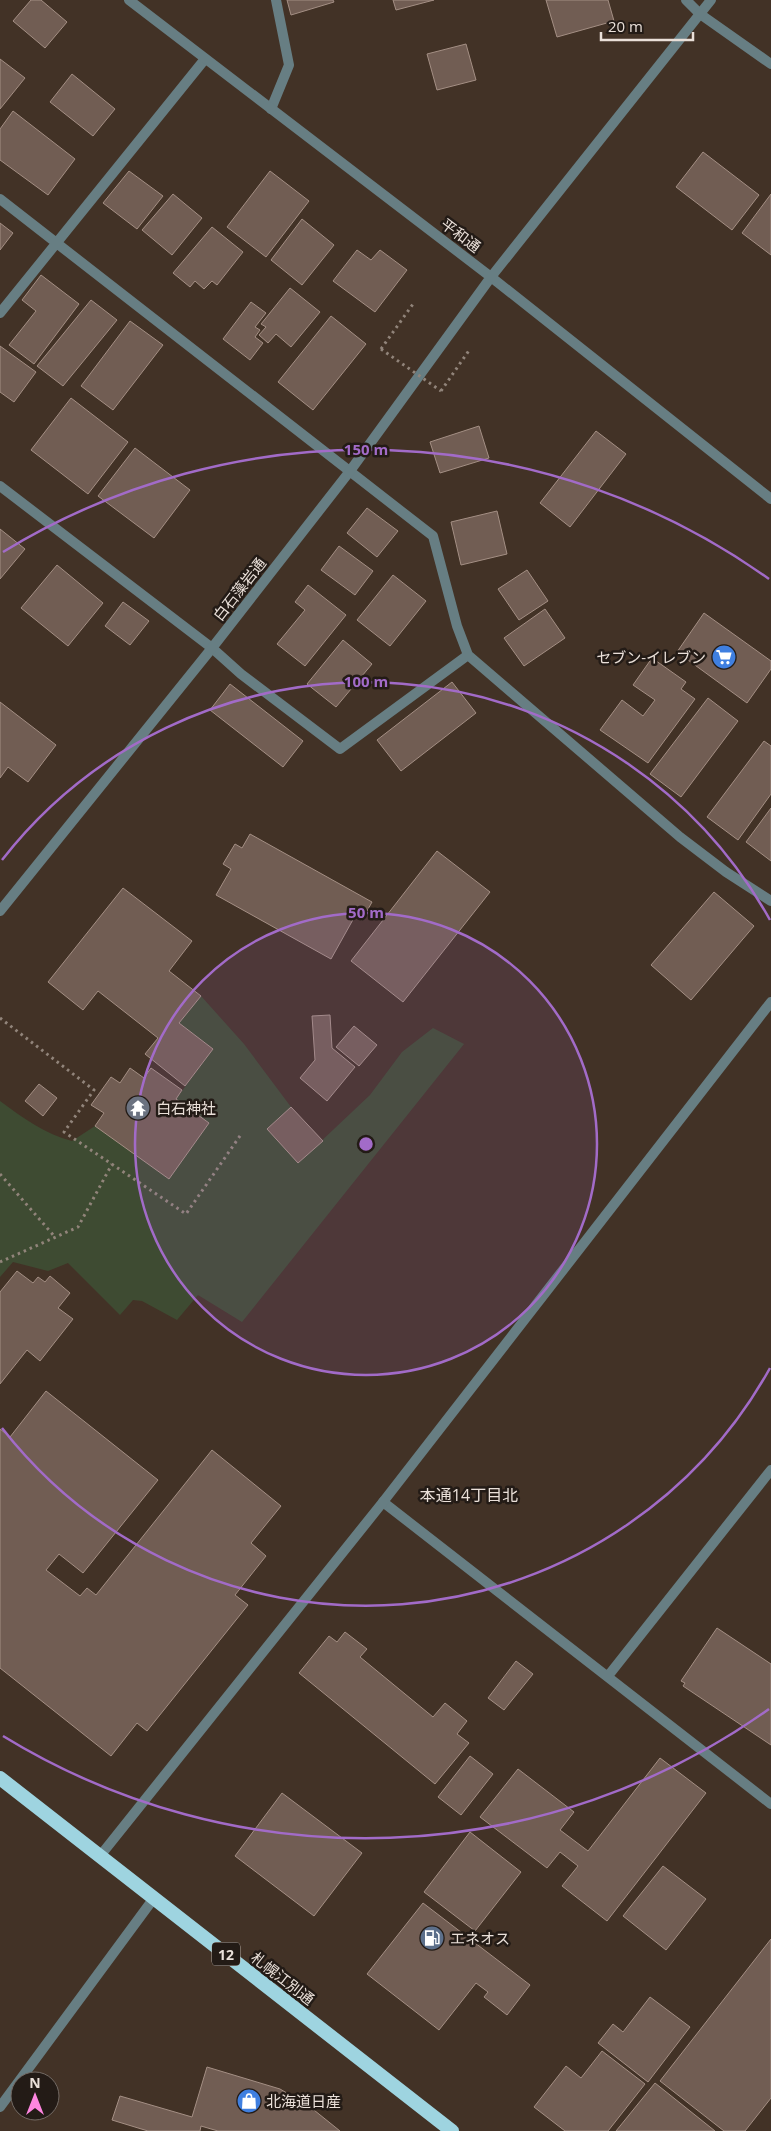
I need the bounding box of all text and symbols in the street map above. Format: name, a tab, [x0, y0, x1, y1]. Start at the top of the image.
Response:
scale bar	[601, 10, 694, 42]
text: 20 m	[608, 16, 643, 36]
street label: 平和通	[437, 213, 485, 257]
text: 150 m	[344, 439, 388, 459]
street label: 白石藻岩通	[208, 553, 270, 625]
supermarket icon: セブン-イレブン	[711, 644, 737, 670]
place label: セブン-イレブン	[596, 647, 706, 667]
text: 100 m	[344, 671, 388, 691]
text: 50 m	[348, 902, 384, 922]
temple icon: 白石神社	[125, 1095, 151, 1121]
place label: 白石神社	[156, 1098, 216, 1118]
centre of rings	[357, 1135, 375, 1153]
district label: 本通14丁目北	[420, 1484, 518, 1506]
fuel station icon: エネオス	[419, 1925, 445, 1951]
place label: エネオス	[450, 1928, 510, 1948]
road number: 12	[212, 1942, 240, 1966]
street label: 札幌江別通	[247, 1947, 319, 2009]
north arrow	[10, 2071, 60, 2121]
text: N	[29, 2073, 41, 2092]
shop icon: 北海道日産	[236, 2088, 262, 2114]
place label: 北海道日産	[266, 2091, 341, 2111]

